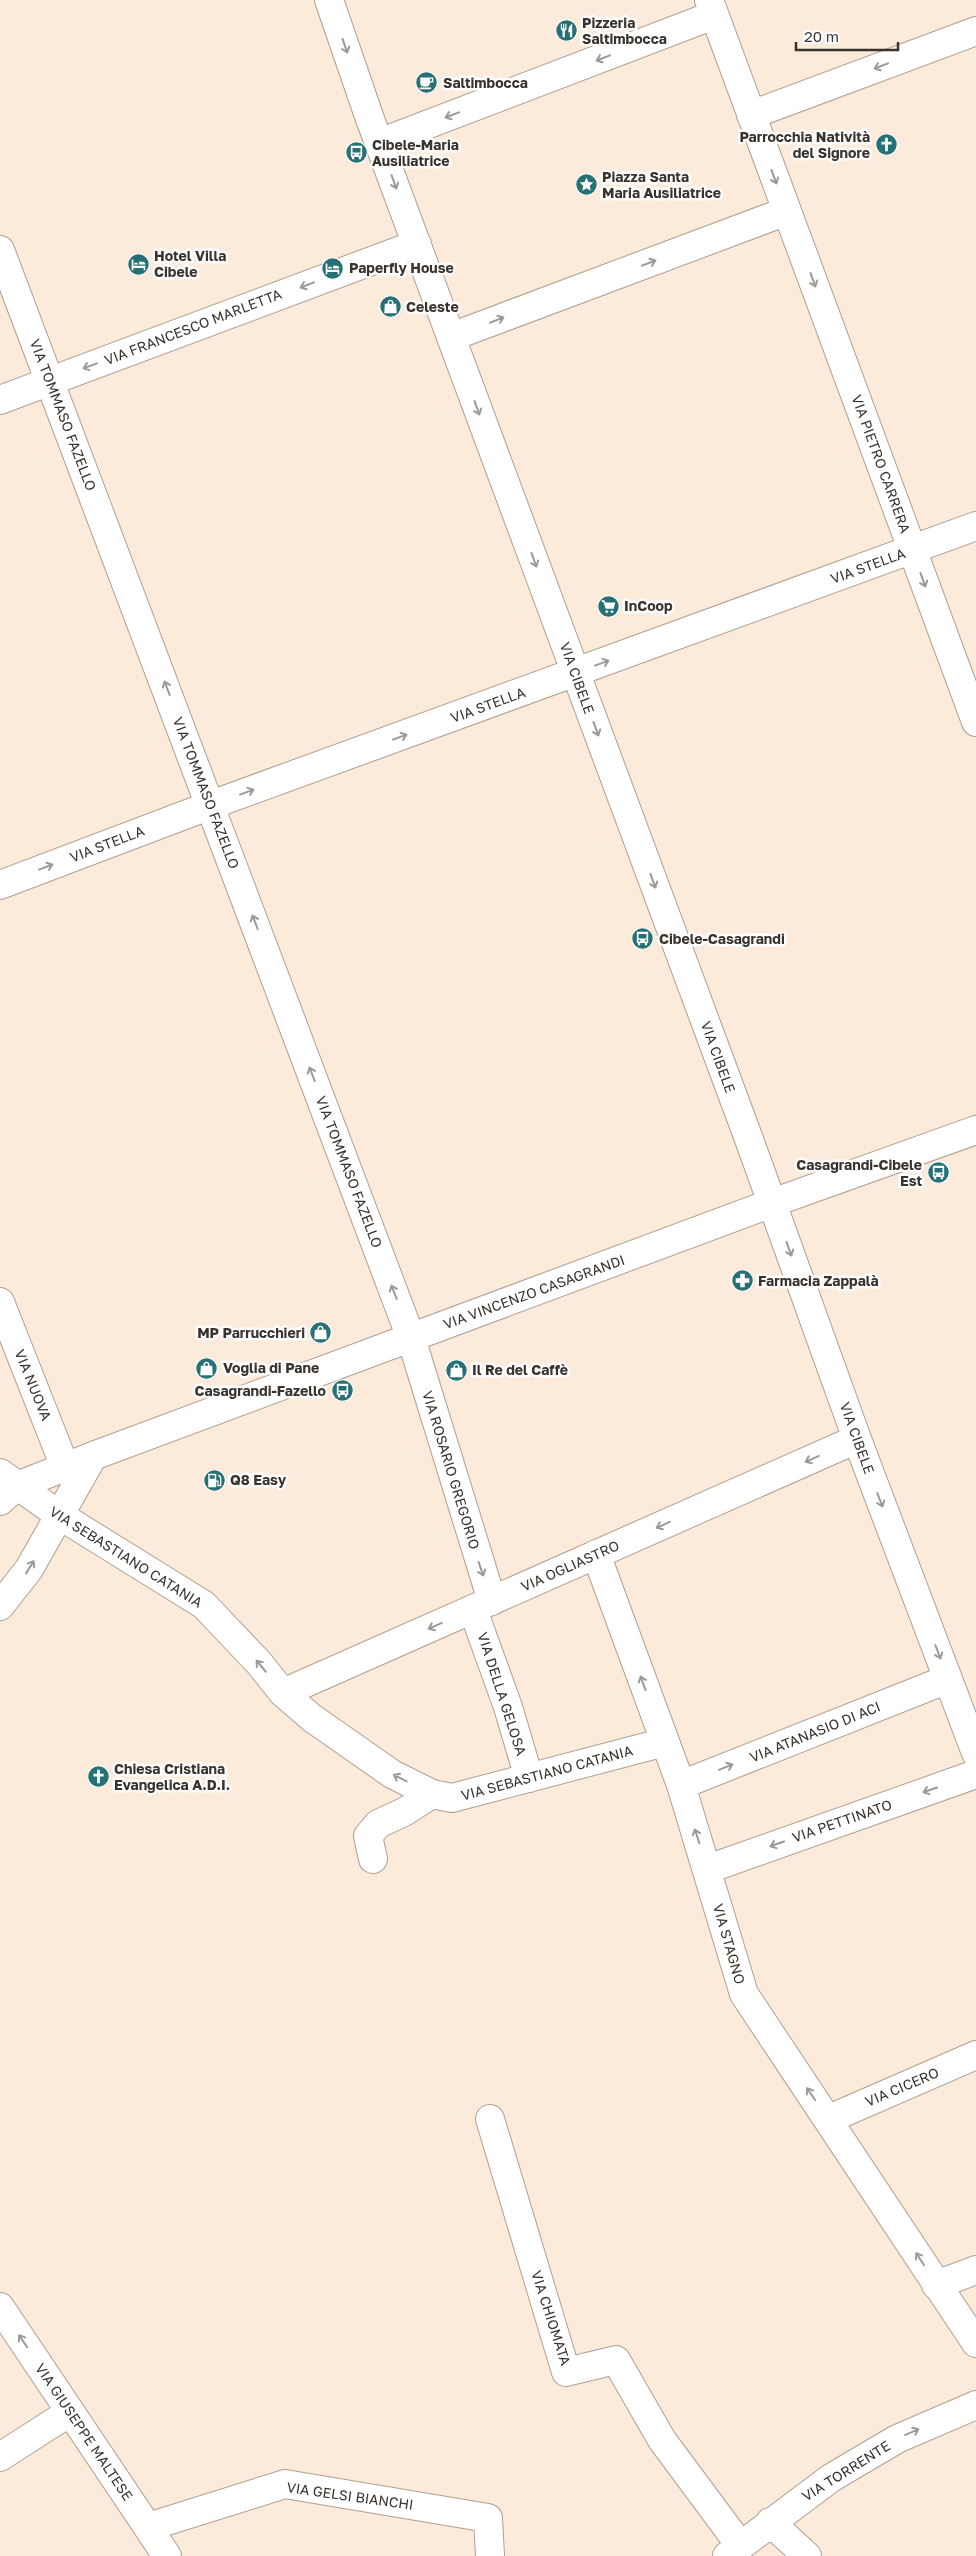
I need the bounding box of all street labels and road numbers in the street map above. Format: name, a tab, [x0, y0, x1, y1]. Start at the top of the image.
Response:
street label: VIA FRANCESCO MARLETTA	[102, 285, 285, 368]
street label: VIA TOMMASO FAZELLO	[27, 337, 100, 493]
street label: VIA PIETRO CARRERA	[849, 392, 915, 536]
street label: VIA STELLA	[828, 544, 908, 587]
street label: VIA CIBELE	[557, 640, 598, 716]
street label: VIA STELLA	[448, 683, 528, 726]
street label: VIA TOMMASO FAZELLO	[170, 715, 243, 871]
street label: VIA STELLA	[67, 821, 147, 866]
street label: VIA CIBELE	[698, 1019, 739, 1095]
street label: VIA TOMMASO FAZELLO	[313, 1094, 386, 1250]
street label: VIA VINCENZO CASAGRANDI	[441, 1251, 627, 1332]
street label: VIA NUOVA	[12, 1347, 56, 1423]
street label: VIA ROSARIO GREGORIO	[419, 1389, 484, 1551]
street label: VIA CIBELE	[837, 1400, 878, 1476]
street label: VIA SEBASTIANO CATANIA	[47, 1502, 206, 1611]
street label: VIA OGLIASTRO	[518, 1536, 622, 1595]
street label: VIA DELLA GELOSA	[475, 1630, 531, 1758]
street label: VIA ATANASIO DI ACI	[747, 1697, 883, 1766]
street label: VIA SEBASTIANO CATANIA	[459, 1741, 635, 1804]
street label: VIA PETTINATO	[790, 1795, 894, 1846]
street label: VIA STAGNO	[710, 1902, 749, 1986]
street label: VIA CICERO	[862, 2063, 941, 2110]
street label: VIA CHIOMATA	[528, 2268, 575, 2368]
street label: VIA GIUSEPPE MALTESE	[32, 2360, 137, 2504]
street label: VIA TORRENTE	[798, 2437, 893, 2505]
street label: VIA GELSI BIANCHI	[286, 2478, 415, 2513]

